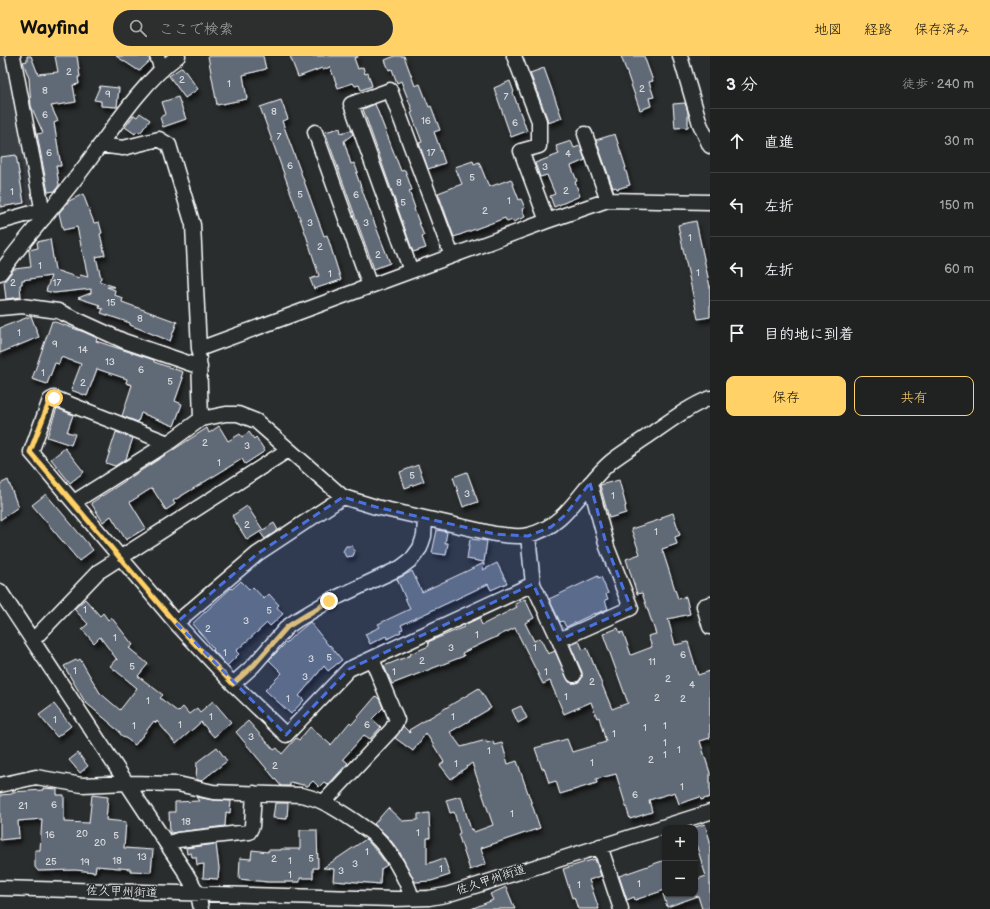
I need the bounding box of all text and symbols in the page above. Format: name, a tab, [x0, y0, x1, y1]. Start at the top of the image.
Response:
search box	[113, 10, 393, 46]
text: Wayfind	[20, 17, 89, 40]
icon: search	[127, 17, 149, 39]
text: ここで検索	[159, 20, 234, 39]
text: 地図	[814, 21, 842, 38]
text: 経路	[864, 21, 892, 38]
text: 保存済み	[914, 21, 970, 38]
house number: 2	[66, 66, 72, 78]
house number: 2	[179, 74, 185, 86]
text: 3 分	[726, 75, 758, 95]
text: 徒歩 · 240 m	[902, 76, 974, 92]
house number: 1	[227, 78, 231, 90]
house number: 2	[639, 83, 645, 95]
house number: 8	[42, 85, 48, 97]
house number: 9	[105, 88, 111, 100]
house number: 7	[504, 91, 509, 103]
house number: 8	[271, 106, 277, 118]
house number: 6	[42, 109, 48, 121]
house number: 16	[421, 115, 431, 127]
house number: 6	[512, 117, 518, 129]
icon: ahead	[726, 130, 748, 152]
house number: 7	[277, 131, 282, 143]
text: 直進	[764, 133, 794, 152]
text: 30 m	[944, 133, 974, 149]
house number: 6	[46, 147, 52, 159]
house number: 17	[427, 147, 435, 159]
house number: 4	[565, 148, 571, 160]
house number: 6	[287, 160, 293, 172]
house number: 3	[542, 161, 548, 173]
house number: 5	[469, 172, 475, 184]
house number: 8	[396, 177, 402, 189]
house number: 2	[563, 185, 569, 197]
house number: 1	[10, 186, 14, 198]
house number: 5	[297, 189, 303, 201]
house number: 6	[353, 189, 359, 201]
icon: left	[726, 194, 748, 216]
house number: 1	[507, 195, 511, 207]
house number: 5	[400, 197, 406, 209]
text: 左折	[764, 197, 794, 216]
text: 150 m	[940, 197, 974, 213]
house number: 2	[482, 205, 488, 217]
house number: 3	[307, 217, 313, 229]
house number: 3	[363, 217, 369, 229]
house number: 1	[688, 232, 692, 244]
house number: 2	[317, 241, 323, 253]
house number: 2	[375, 249, 381, 261]
icon: left	[726, 258, 748, 280]
house number: 1	[38, 260, 42, 272]
text: 左折	[764, 261, 794, 280]
text: 60 m	[944, 261, 974, 277]
house number: 1	[696, 267, 700, 279]
house number: 1	[328, 268, 332, 280]
house number: 2	[10, 277, 16, 289]
house number: 17	[53, 277, 61, 289]
house number: 15	[106, 297, 116, 309]
house number: 8	[137, 313, 143, 325]
icon: arrive	[726, 322, 748, 344]
text: 目的地に到着	[764, 325, 854, 344]
house number: 1	[17, 327, 21, 339]
house number: 9	[52, 338, 58, 350]
house number: 14	[78, 344, 88, 356]
house number: 13	[105, 356, 115, 368]
house number: 6	[138, 364, 144, 376]
house number: 1	[41, 367, 45, 379]
house number: 5	[167, 376, 173, 388]
button: 保存	[726, 376, 846, 416]
button: 共有	[854, 376, 974, 416]
house number: 2	[80, 377, 86, 389]
route start	[45, 389, 63, 407]
house number: 2	[202, 437, 208, 449]
house number: 3	[244, 440, 250, 452]
house number: 1	[217, 457, 221, 469]
house number: 5	[409, 470, 415, 482]
house number: 3	[464, 488, 470, 500]
house number: 1	[611, 490, 615, 502]
house number: 2	[244, 519, 250, 531]
house number: 1	[654, 526, 658, 538]
route end	[320, 592, 338, 610]
house number: 1	[83, 604, 87, 616]
house number: 5	[266, 605, 272, 617]
house number: 3	[243, 615, 249, 627]
house number: 2	[205, 623, 211, 635]
house number: 1	[475, 629, 479, 641]
house number: 1	[113, 632, 117, 644]
house number: 3	[448, 642, 454, 654]
house number: 1	[533, 642, 537, 654]
house number: 1	[223, 647, 227, 659]
house number: 6	[680, 649, 686, 661]
house number: 5	[326, 652, 332, 664]
house number: 3	[308, 653, 314, 665]
house number: 2	[419, 655, 425, 667]
house number: 11	[648, 656, 656, 668]
house number: 5	[129, 661, 135, 673]
house number: 1	[73, 665, 77, 677]
house number: 1	[392, 666, 396, 678]
house number: 1	[544, 666, 548, 678]
house number: 3	[302, 671, 308, 683]
house number: 2	[665, 673, 671, 685]
house number: 2	[589, 676, 595, 688]
house number: 4	[689, 679, 695, 691]
house number: 1	[564, 691, 568, 703]
house number: 2	[654, 692, 660, 704]
house number: 1	[286, 693, 290, 705]
house number: 2	[680, 693, 686, 705]
house number: 1	[146, 695, 150, 707]
house number: 1	[209, 711, 213, 723]
house number: 1	[451, 711, 455, 723]
house number: 1	[53, 714, 57, 726]
house number: 1	[178, 719, 182, 731]
house number: 6	[364, 719, 370, 731]
house number: 1	[132, 720, 136, 732]
house number: 1	[663, 720, 667, 732]
house number: 1	[643, 722, 647, 734]
house number: 1	[612, 728, 616, 740]
house number: 3	[248, 731, 254, 743]
house number: 1	[663, 737, 667, 749]
house number: 1	[677, 744, 681, 756]
house number: 1	[487, 745, 491, 757]
house number: 1	[663, 749, 667, 761]
house number: 2	[648, 754, 654, 766]
house number: 1	[590, 757, 594, 769]
house number: 1	[454, 758, 458, 770]
house number: 2	[272, 760, 278, 772]
house number: 1	[680, 781, 684, 793]
house number: 6	[632, 789, 638, 801]
house number: 6	[51, 799, 57, 811]
house number: 21	[18, 800, 28, 812]
house number: 1	[510, 808, 514, 820]
house number: 18	[181, 816, 191, 828]
map controls	[662, 825, 698, 897]
button: +	[662, 825, 698, 861]
house number: 1	[416, 827, 420, 839]
house number: 20	[76, 828, 88, 840]
house number: 16	[45, 829, 55, 841]
house number: 5	[113, 830, 119, 842]
house number: 20	[94, 837, 106, 849]
house number: 1	[365, 846, 369, 858]
house number: 13	[137, 851, 147, 863]
house number: 2	[271, 853, 277, 865]
house number: 5	[308, 853, 314, 865]
house number: 18	[112, 855, 122, 867]
house number: 1	[288, 855, 292, 867]
house number: 25	[45, 856, 57, 868]
house number: 19	[80, 856, 90, 868]
house number: 3	[352, 858, 358, 870]
button: −	[662, 861, 698, 897]
street label: 佐久甲州街道	[454, 862, 528, 898]
house number: 1	[439, 863, 443, 875]
house number: 3	[338, 865, 344, 877]
house number: 1	[288, 869, 292, 881]
house number: 1	[637, 878, 641, 890]
house number: 1	[577, 879, 581, 891]
street label: 佐久甲州街道	[86, 883, 158, 901]

